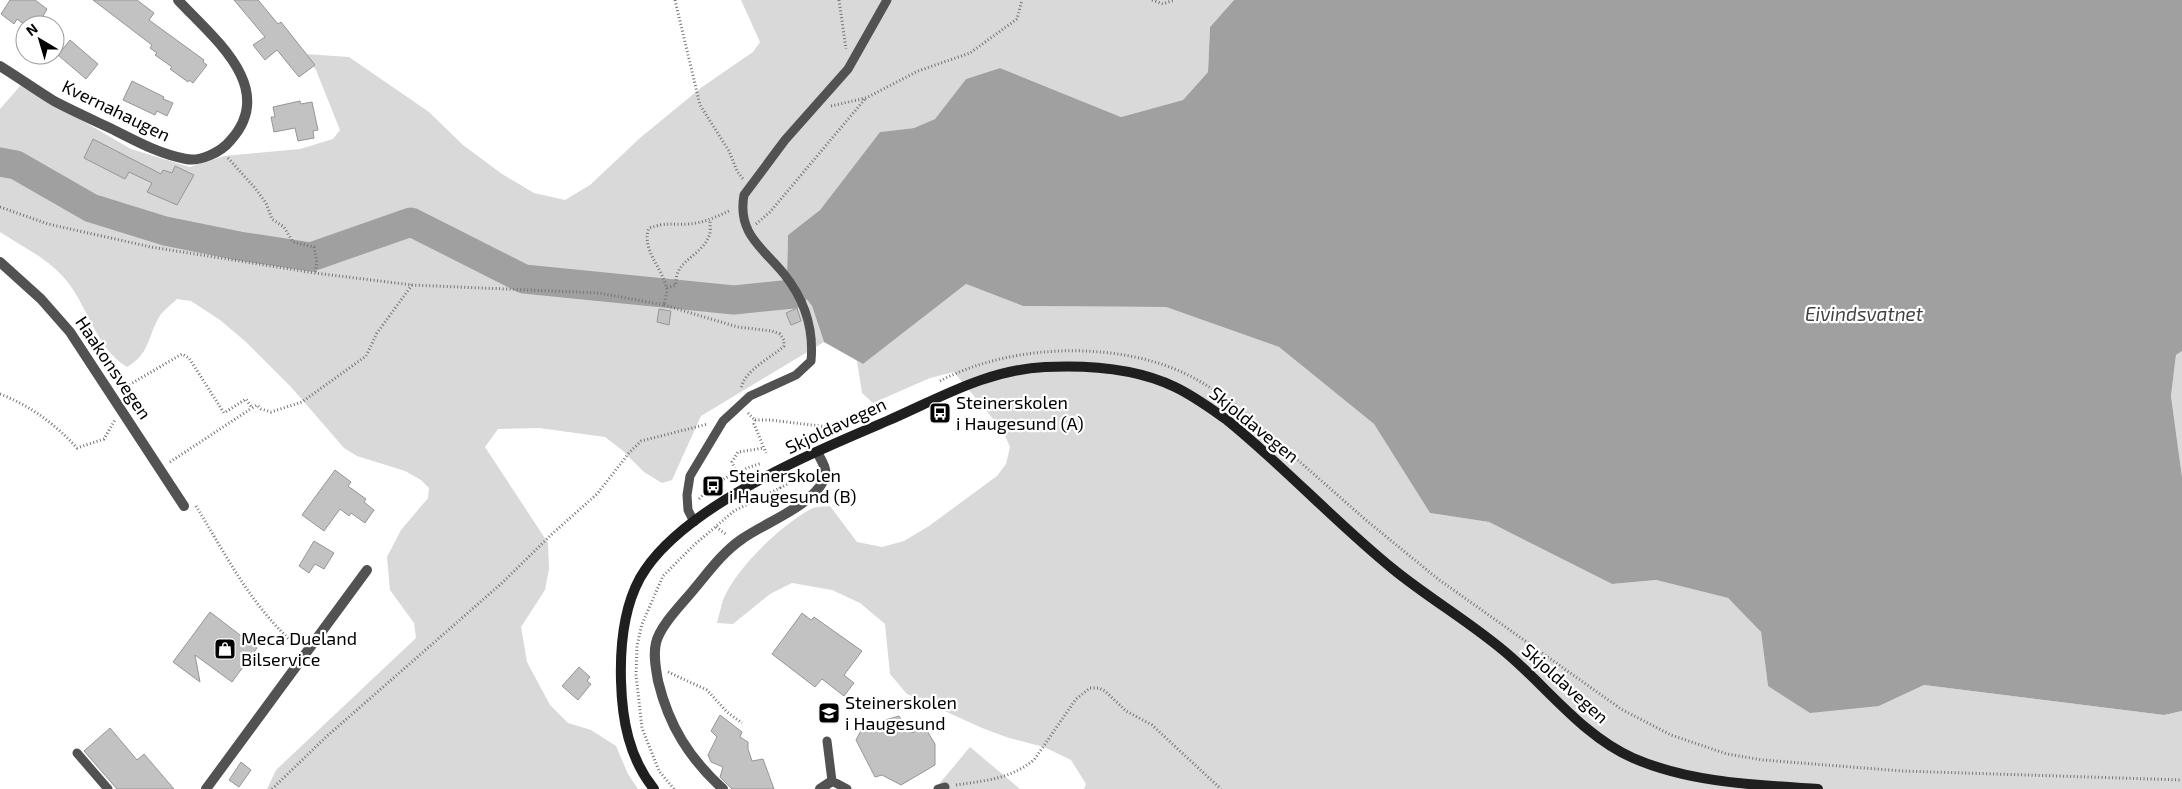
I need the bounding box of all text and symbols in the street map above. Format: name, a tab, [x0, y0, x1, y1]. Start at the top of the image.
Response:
north arrow	[15, 15, 65, 65]
text: N	[22, 20, 41, 39]
street label: Kvernahaugen	[59, 74, 174, 146]
water label: Eivindsvatnet	[1805, 302, 1924, 325]
street label: Haakonsvegen	[71, 312, 156, 423]
street label: Skjoldavegen	[1205, 381, 1304, 467]
place label: Steinerskolen i Haugesund (A)	[956, 391, 1084, 434]
street label: Skjoldavegen	[782, 392, 889, 458]
bus stop icon: Steinerskolen i Haugesund (A)	[928, 401, 952, 425]
place label: Steinerskolen i Haugesund (B)	[729, 464, 856, 507]
bus stop icon: Steinerskolen i Haugesund (B)	[701, 474, 725, 498]
place label: Meca Dueland Bilservice	[241, 627, 357, 670]
shop icon: Meca Dueland Bilservice	[213, 637, 237, 661]
street label: Skjoldavegen	[1518, 639, 1613, 728]
place label: Steinerskolen i Haugesund	[845, 691, 957, 734]
school or university icon: Steinerskolen i Haugesund	[817, 701, 841, 725]

